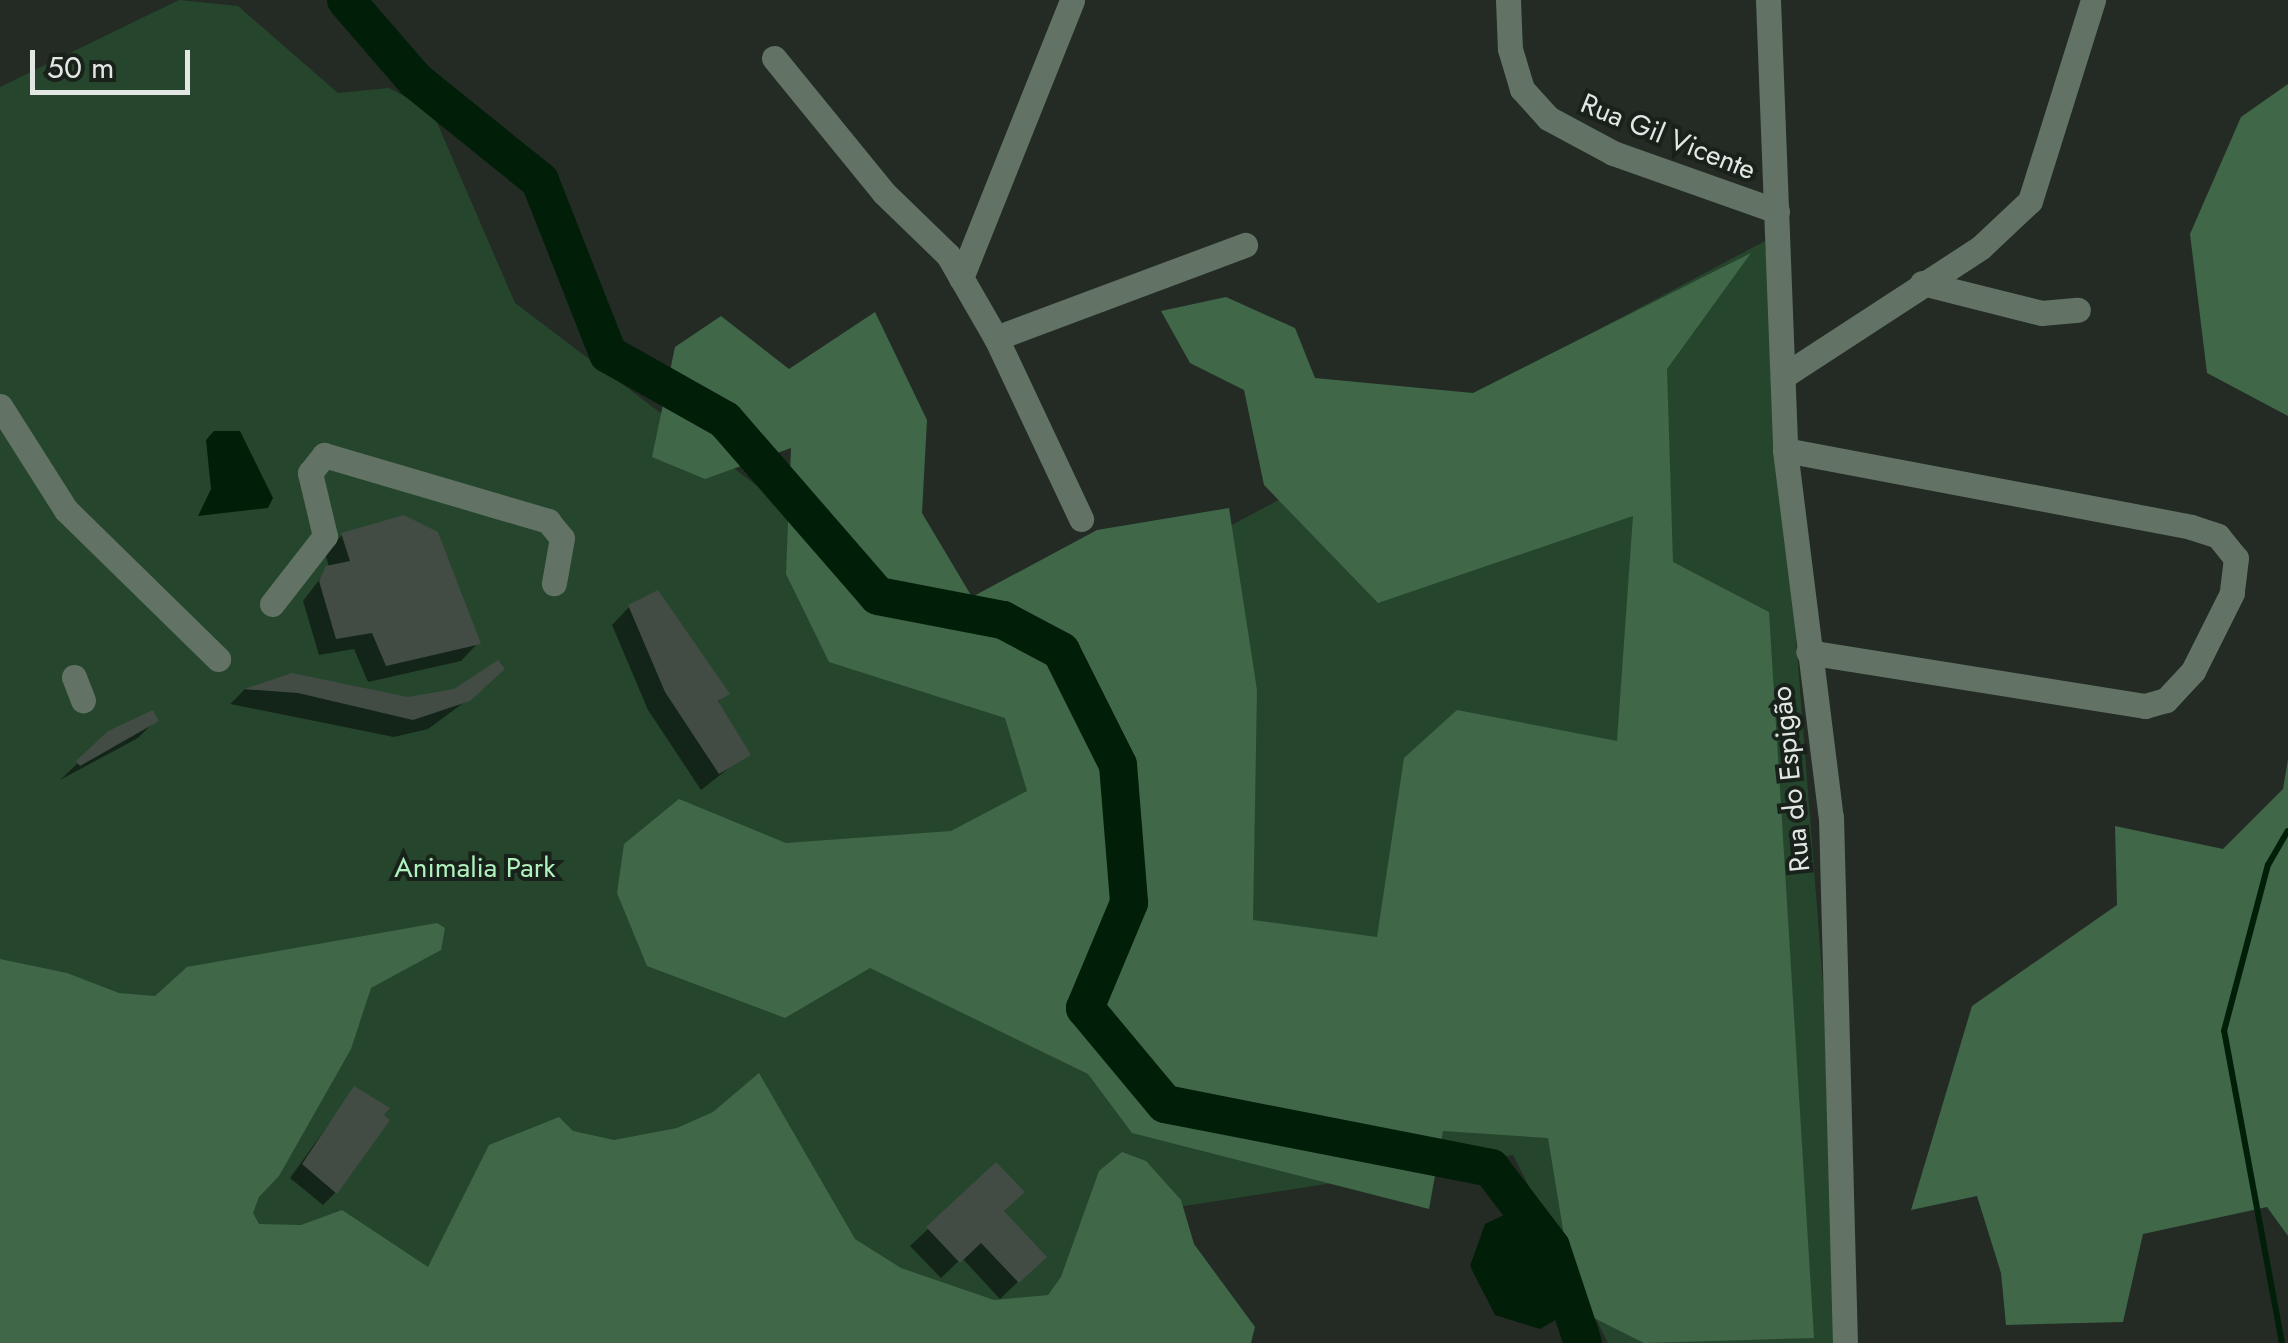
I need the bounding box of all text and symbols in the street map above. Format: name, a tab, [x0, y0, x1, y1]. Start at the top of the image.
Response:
scale bar	[35, 30, 195, 92]
text: 50 m	[47, 46, 114, 89]
street label: Rua Gil Vicente	[1576, 87, 1760, 187]
street label: Rua do Espigão	[1765, 684, 1817, 874]
park label: Animalia Park	[394, 851, 556, 885]

